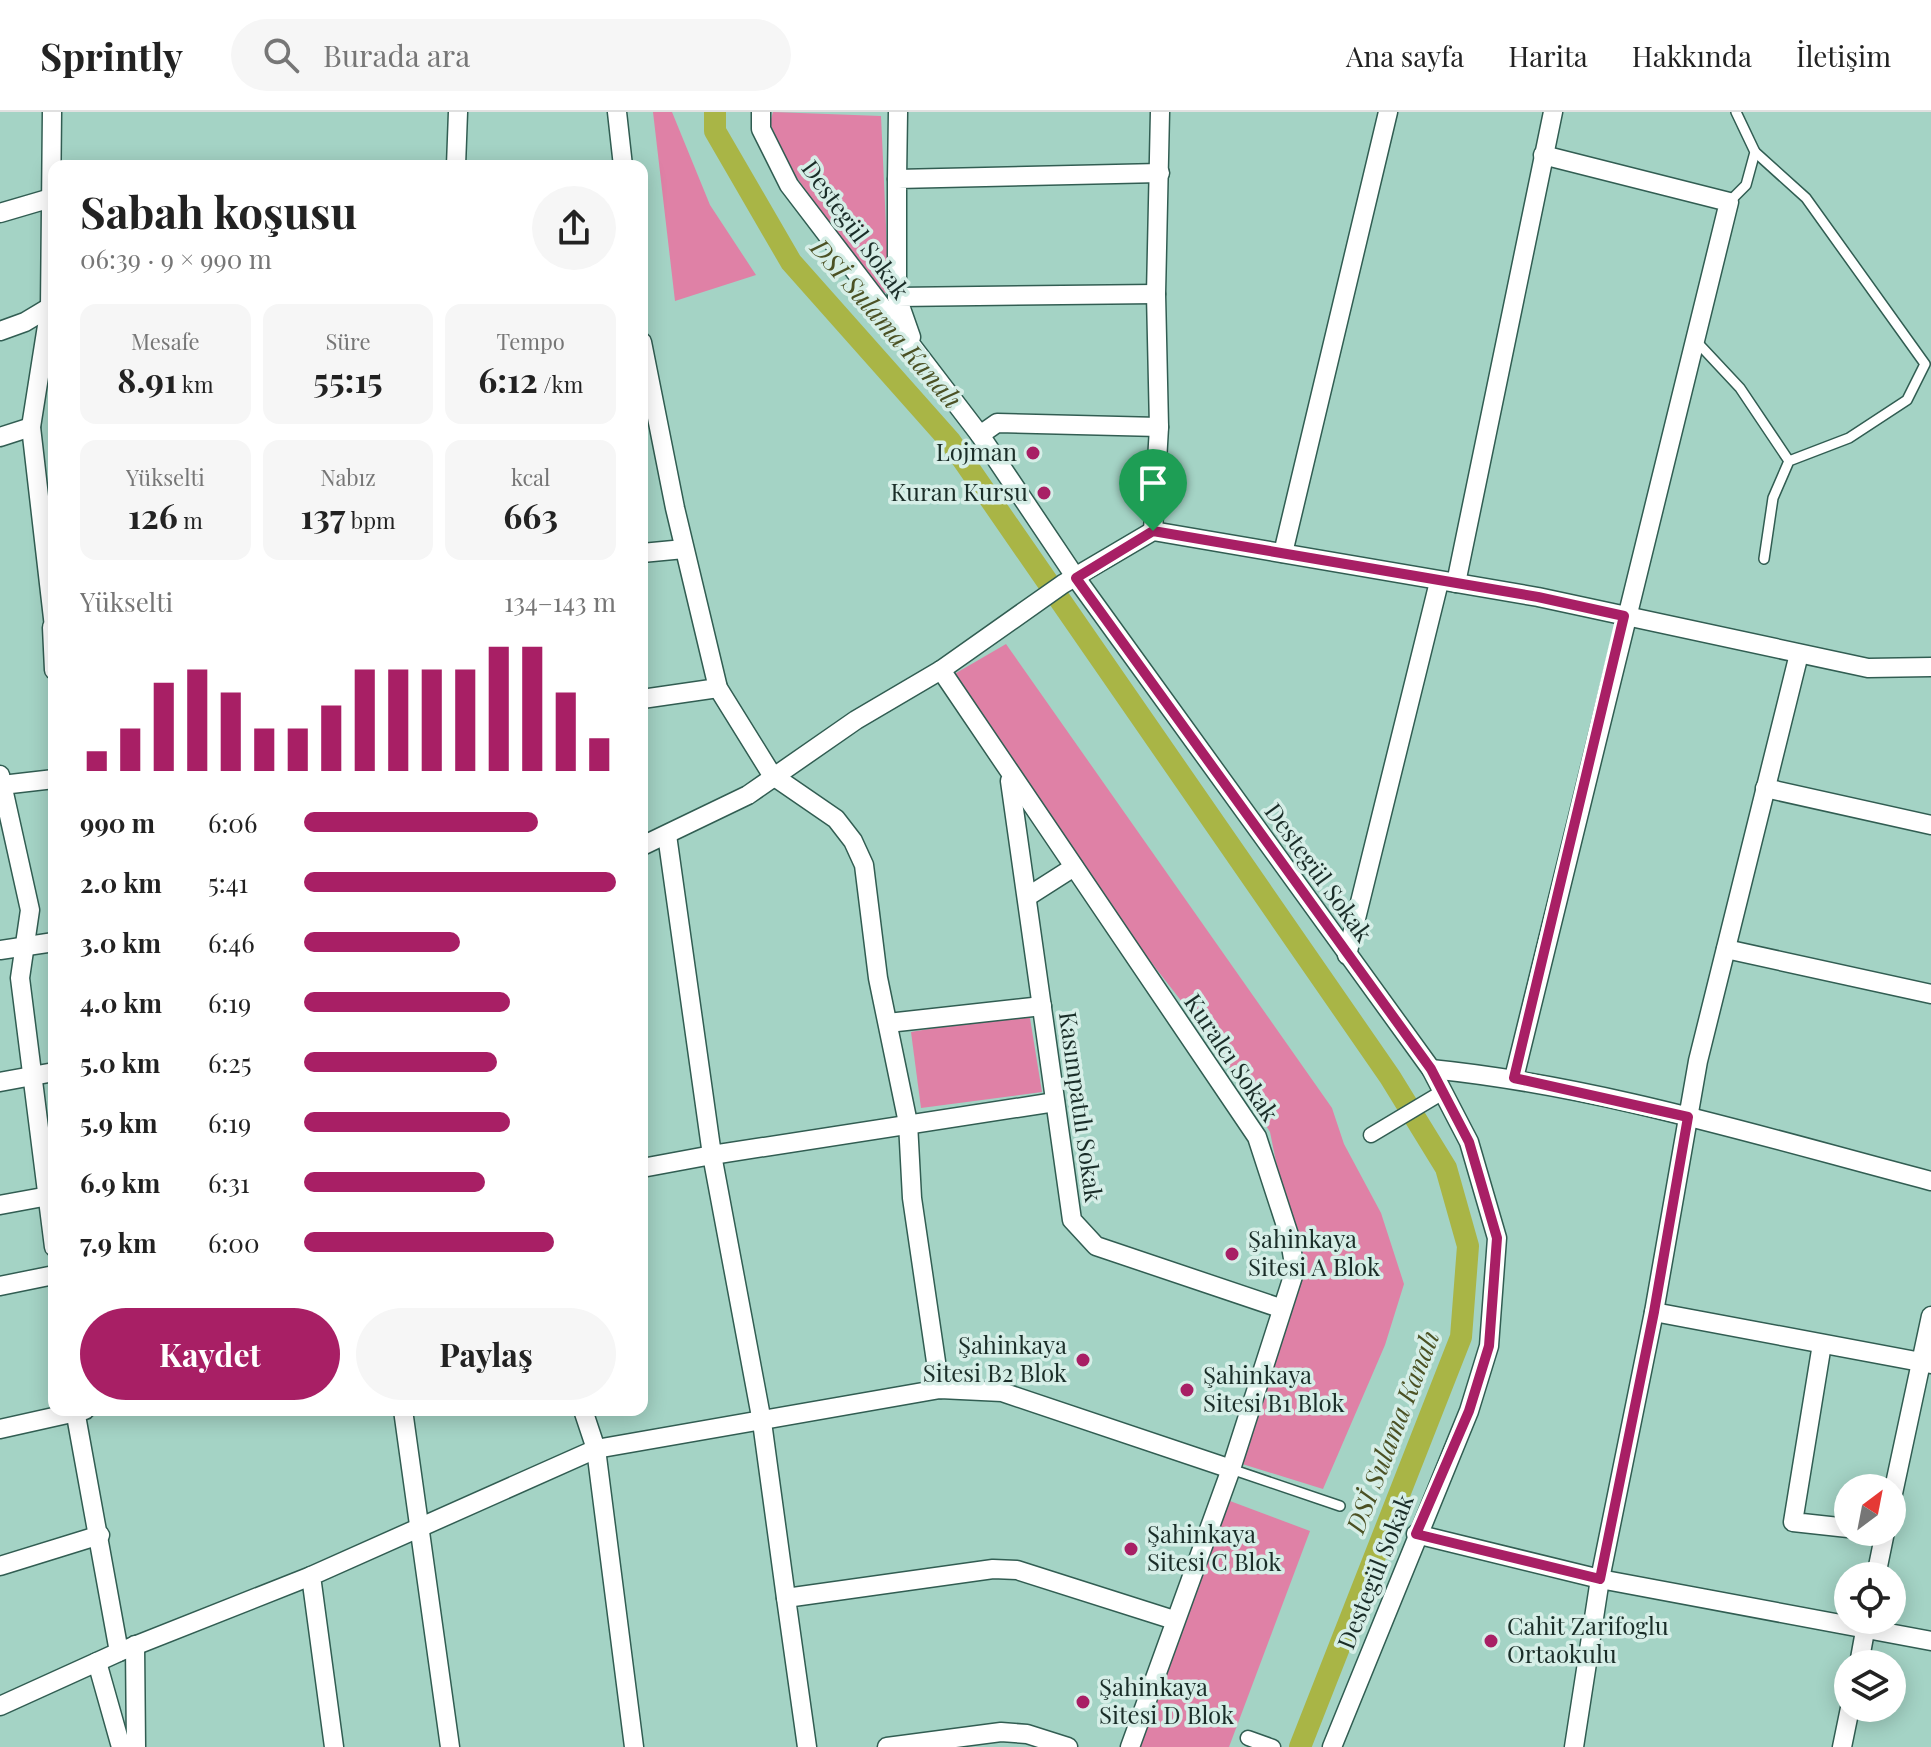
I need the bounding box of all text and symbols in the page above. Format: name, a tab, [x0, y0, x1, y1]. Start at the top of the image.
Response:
search box	[231, 19, 791, 91]
text: Sprintly	[40, 30, 183, 81]
icon: search	[259, 33, 303, 77]
text: Burada ara	[323, 35, 470, 75]
text: Ana sayfa	[1346, 37, 1464, 74]
text: Harita	[1508, 37, 1588, 74]
text: Hakkında	[1632, 37, 1752, 74]
text: İletişim	[1796, 37, 1891, 74]
street label: Destegül Sokak	[795, 153, 918, 305]
text: Sabah koşusu	[80, 181, 357, 240]
button: share	[532, 186, 616, 270]
water label: DSİ Sulama Kanalı	[803, 230, 971, 415]
text: 06:39 · 9 × 990 m	[80, 241, 272, 276]
text: Mesafe	[131, 326, 200, 356]
text: Süre	[325, 326, 371, 356]
text: Tempo	[497, 326, 565, 356]
text: 8.91	[117, 356, 177, 402]
text: 55:15	[313, 356, 383, 402]
text: 6:12	[478, 356, 538, 402]
text: km	[177, 369, 213, 399]
text: /km	[538, 369, 583, 399]
place label: Lojman	[936, 435, 1017, 467]
marker: Lojman	[1024, 444, 1042, 462]
pin	[1119, 449, 1187, 531]
icon: arrive	[1131, 461, 1175, 505]
text: Yükselti	[126, 462, 205, 492]
text: Nabız	[320, 462, 376, 492]
text: kcal	[511, 462, 550, 492]
place label: Kuran Kursu	[890, 475, 1028, 507]
marker: Kuran Kursu	[1035, 484, 1053, 502]
text: 126	[128, 492, 178, 538]
text: 137	[300, 492, 345, 538]
text: 663	[503, 492, 558, 538]
text: m	[178, 505, 203, 535]
text: bpm	[345, 505, 396, 535]
text: Yükselti	[80, 584, 173, 619]
text: 134–143 m	[504, 584, 616, 619]
street label: Destegül Sokak	[1258, 796, 1381, 948]
text: 990 m	[80, 805, 155, 840]
text: 6:06	[208, 805, 257, 840]
text: 2.0 km	[80, 865, 162, 900]
text: 5:41	[208, 865, 248, 900]
text: 3.0 km	[80, 925, 161, 960]
text: 6:46	[208, 925, 255, 960]
text: 4.0 km	[80, 985, 162, 1020]
text: 6:19	[208, 985, 251, 1020]
street label: Kuralcı Sokak	[1178, 987, 1288, 1128]
street label: Kasımpatılı Sokak	[1053, 1009, 1111, 1205]
text: 5.0 km	[80, 1045, 160, 1080]
text: 6:25	[208, 1045, 252, 1080]
text: 5.9 km	[80, 1105, 158, 1140]
text: 6:19	[208, 1105, 251, 1140]
text: 6.9 km	[80, 1165, 160, 1200]
text: 6:31	[208, 1165, 250, 1200]
place label: Şahinkaya Sitesi A Blok	[1248, 1222, 1381, 1282]
text: 7.9 km	[80, 1225, 157, 1260]
text: 6:00	[208, 1225, 260, 1260]
marker: Şahinkaya Sitesi A Blok	[1223, 1245, 1241, 1263]
button: Kaydet	[80, 1308, 340, 1400]
button: Paylaş	[356, 1308, 616, 1400]
water label: DSİ Sulama Kanalı	[1337, 1325, 1446, 1539]
place label: Şahinkaya Sitesi B2 Blok	[923, 1328, 1068, 1388]
marker: Şahinkaya Sitesi B2 Blok	[1074, 1351, 1092, 1369]
place label: Şahinkaya Sitesi B1 Blok	[1203, 1358, 1345, 1418]
marker: Şahinkaya Sitesi B1 Blok	[1178, 1381, 1196, 1399]
north arrow	[1834, 1474, 1906, 1546]
map controls	[1834, 1474, 1906, 1722]
street label: Destegül Sokak	[1329, 1488, 1420, 1653]
place label: Şahinkaya Sitesi C Blok	[1147, 1517, 1282, 1577]
marker: Şahinkaya Sitesi C Blok	[1122, 1540, 1140, 1558]
button: locate	[1834, 1562, 1906, 1634]
place label: Cahit Zarifoglu Ortaokulu	[1507, 1609, 1669, 1669]
marker: Cahit Zarifoglu Ortaokulu	[1482, 1632, 1500, 1650]
button: layers	[1834, 1650, 1906, 1722]
place label: Şahinkaya Sitesi D Blok	[1099, 1670, 1235, 1730]
marker: Şahinkaya Sitesi D Blok	[1074, 1693, 1092, 1711]

